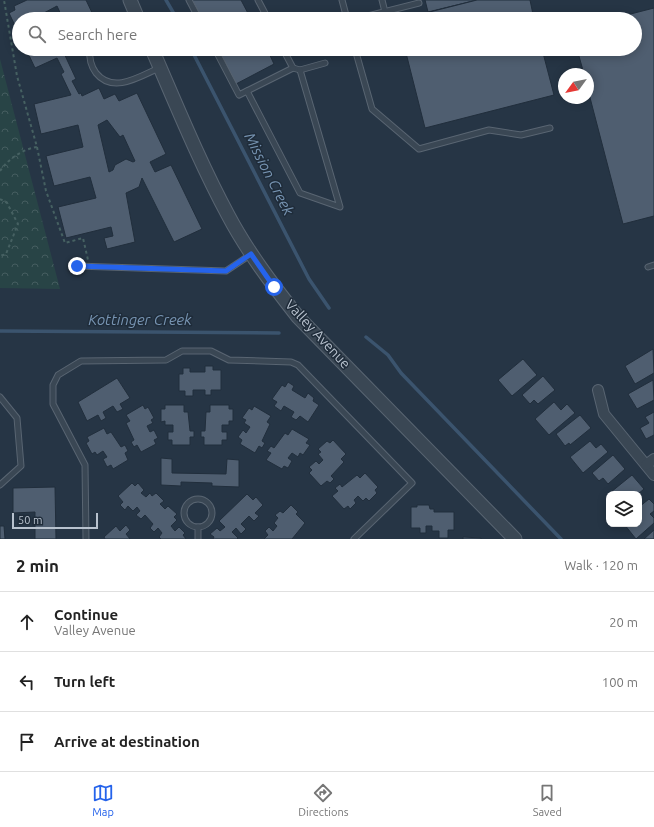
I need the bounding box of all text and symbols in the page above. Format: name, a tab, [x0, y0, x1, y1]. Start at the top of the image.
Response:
search box	[12, 12, 642, 56]
icon: search	[26, 23, 48, 45]
text: Search here	[58, 26, 137, 43]
north arrow	[558, 68, 594, 104]
water label: Mission Creek	[241, 130, 298, 218]
route end	[68, 257, 86, 275]
route start	[265, 278, 283, 296]
street label: Valley Avenue	[282, 296, 354, 372]
water label: Kottinger Creek	[88, 311, 192, 328]
map controls	[606, 491, 642, 527]
button: layers	[606, 491, 642, 527]
scale bar	[12, 511, 98, 530]
text: 50 m	[18, 514, 42, 526]
text: 2 min	[16, 556, 59, 575]
text: Walk · 120 m	[564, 558, 638, 572]
text: Continue	[54, 606, 118, 623]
icon: ahead	[16, 611, 38, 633]
text: 20 m	[609, 615, 638, 629]
text: Valley Avenue	[54, 623, 136, 637]
icon: left	[16, 671, 38, 693]
text: Turn left	[54, 673, 115, 690]
text: 100 m	[602, 675, 638, 689]
icon: arrive	[16, 731, 38, 753]
text: Arrive at destination	[54, 733, 200, 750]
tab: Map	[92, 782, 114, 818]
tab: Directions	[298, 782, 348, 818]
tab: Saved	[533, 782, 562, 818]

